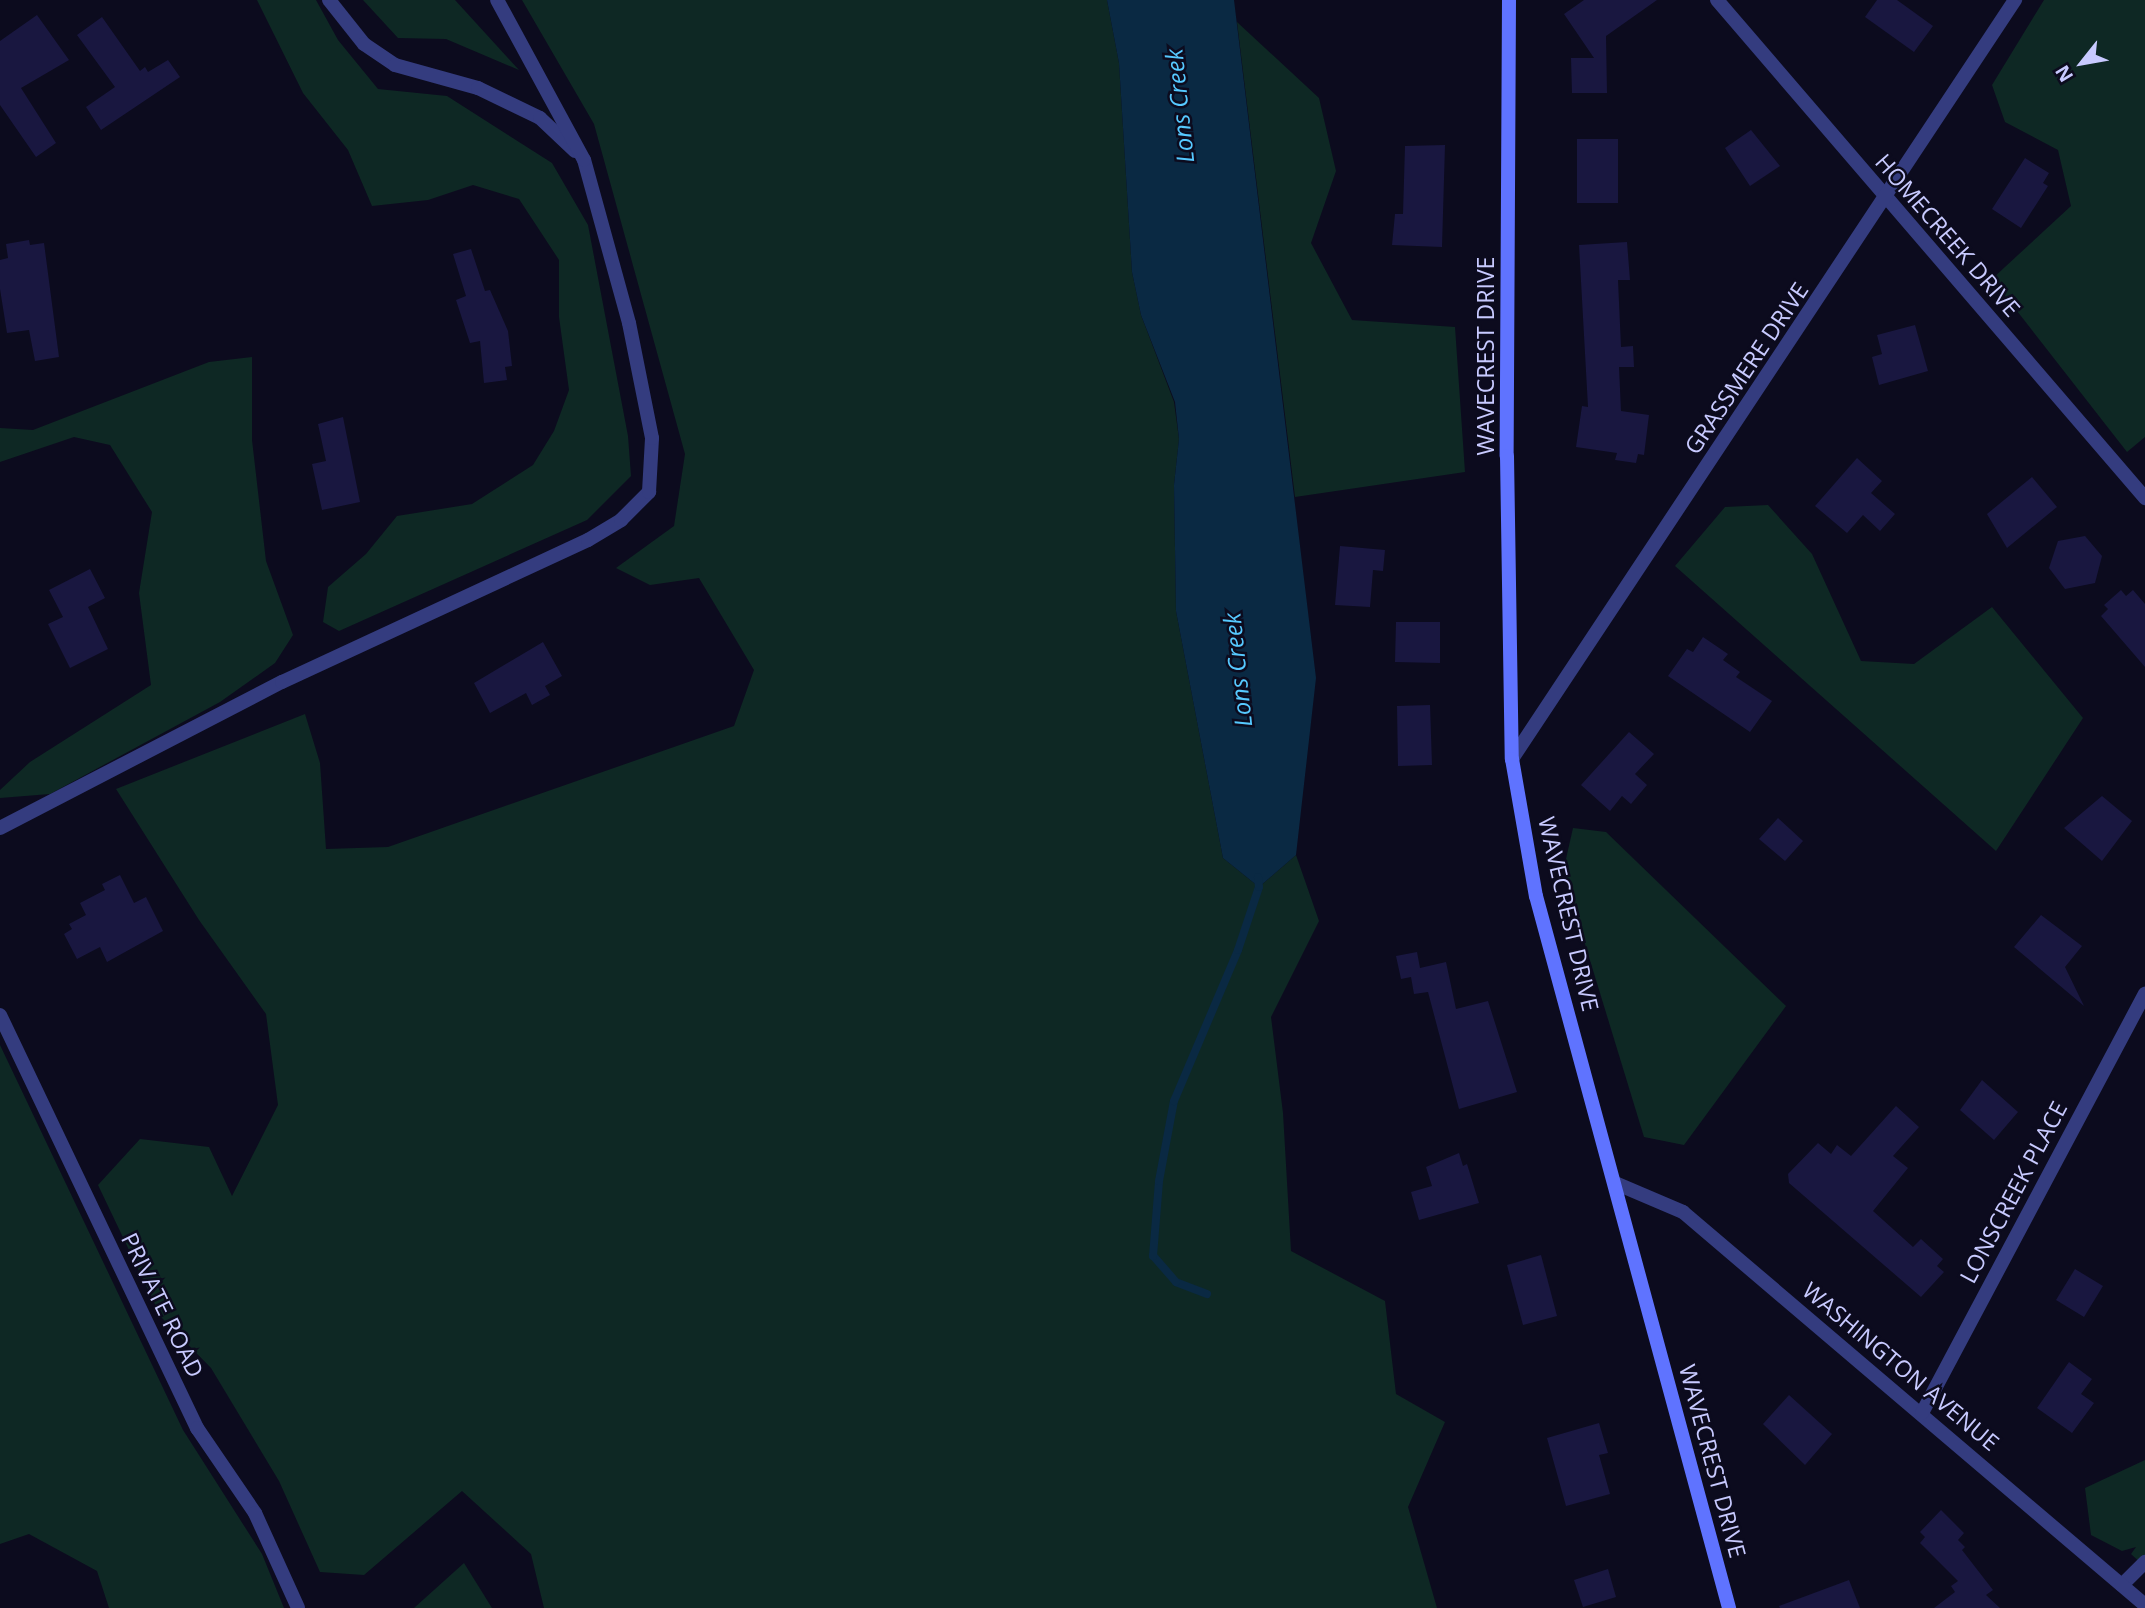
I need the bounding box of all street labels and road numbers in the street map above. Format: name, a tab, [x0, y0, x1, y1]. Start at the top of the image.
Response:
street label: HOMECREEK DRIVE	[1870, 148, 2026, 322]
street label: WAVECREST DRIVE	[1471, 257, 1499, 455]
street label: GRASSMERE DRIVE	[1678, 277, 1814, 459]
street label: WAVECREST DRIVE	[1533, 814, 1605, 1014]
street label: LONSCREEK PLACE	[1953, 1096, 2073, 1288]
street label: PRIVATE ROAD	[116, 1228, 210, 1382]
street label: WASHINGTON AVENUE	[1797, 1276, 2005, 1456]
street label: WAVECREST DRIVE	[1674, 1361, 1752, 1561]

